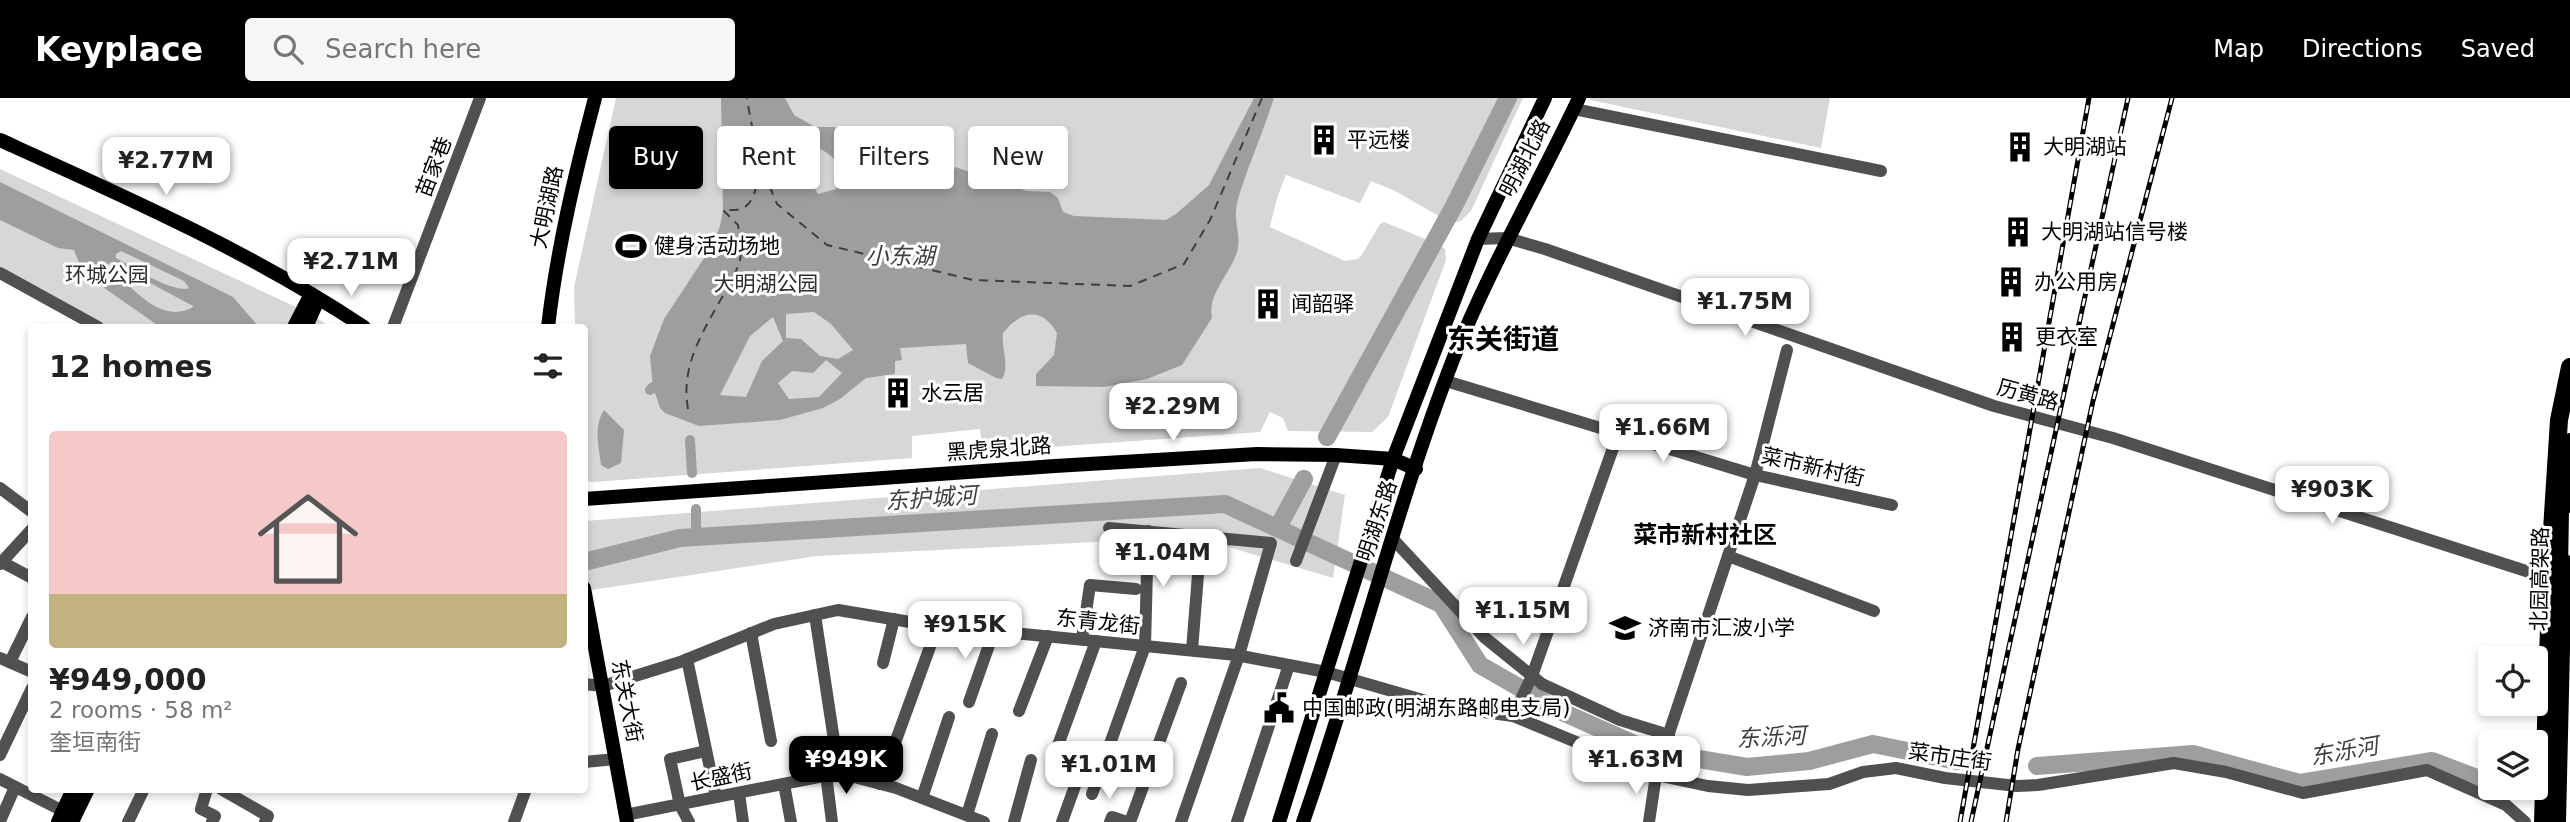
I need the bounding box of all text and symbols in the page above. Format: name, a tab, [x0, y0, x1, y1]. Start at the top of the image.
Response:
search box	[245, 18, 735, 81]
text: Keyplace	[35, 30, 203, 69]
icon: search	[269, 30, 307, 68]
text: Search here	[325, 34, 481, 64]
text: Map	[2213, 35, 2264, 63]
text: Directions	[2302, 35, 2423, 63]
text: Saved	[2461, 35, 2535, 63]
street label: 明湖北路	[1495, 115, 1555, 201]
building icon: 平远楼	[1307, 123, 1341, 157]
chip: Buy	[609, 126, 703, 189]
chip: Rent	[717, 126, 820, 189]
chip: Filters	[834, 126, 954, 189]
chip: New	[968, 126, 1068, 189]
place label: 平远楼	[1347, 128, 1410, 152]
building icon: 大明湖站	[2003, 130, 2037, 164]
street label: 苗家巷	[412, 133, 456, 201]
place label: 大明湖站	[2043, 135, 2127, 159]
pin: ¥2.77M	[109, 138, 223, 197]
text: ¥2.77M	[118, 147, 214, 173]
street label: 大明湖路	[527, 163, 567, 251]
building icon: 大明湖站信号楼	[2001, 215, 2035, 249]
place label: 大明湖站信号楼	[2041, 220, 2188, 244]
sports icon: 健身活动场地	[614, 229, 648, 263]
place label: 健身活动场地	[654, 234, 780, 258]
pin: ¥2.71M	[294, 238, 408, 298]
water label: 小东湖	[866, 243, 938, 269]
text: ¥2.71M	[303, 248, 399, 274]
park label: 环城公园	[65, 263, 149, 287]
building icon: 办公用房	[1994, 265, 2028, 299]
place label: 办公用房	[2034, 270, 2118, 294]
park label: 大明湖公园	[714, 272, 819, 296]
pin: ¥1.75M	[1688, 278, 1802, 338]
building icon: 闻韶驿	[1251, 287, 1285, 321]
text: ¥1.75M	[1697, 288, 1793, 314]
place label: 闻韶驿	[1291, 292, 1354, 316]
building icon: 更衣室	[1995, 320, 2029, 354]
district label: 东关街道	[1447, 323, 1559, 356]
place label: 更衣室	[2035, 325, 2098, 349]
icon: filters	[529, 347, 567, 385]
text: 12 homes	[49, 349, 213, 384]
street label: 历黄路	[1994, 375, 2062, 415]
building icon: 水云居	[881, 376, 915, 410]
place label: 水云居	[921, 381, 984, 405]
pin: ¥2.29M	[1116, 384, 1230, 443]
text: ¥2.29M	[1125, 393, 1221, 419]
pin: ¥1.66M	[1606, 404, 1720, 464]
text: ¥1.66M	[1615, 414, 1711, 440]
street label: 黑虎泉北路	[946, 433, 1052, 465]
street label: 菜市新村街	[1759, 443, 1867, 491]
pin: ¥903K	[2283, 466, 2381, 526]
icon: home	[245, 476, 371, 602]
text: ¥903K	[2291, 476, 2373, 502]
street label: 明湖东路	[1353, 477, 1401, 565]
water label: 东护城河	[884, 482, 982, 514]
district label: 菜市新村社区	[1633, 521, 1777, 549]
street label: 北园高架路	[2527, 526, 2553, 632]
pin: ¥1.04M	[1106, 530, 1220, 589]
text: ¥1.04M	[1115, 539, 1211, 565]
pin: ¥1.15M	[1466, 588, 1580, 647]
text: ¥1.15M	[1475, 597, 1571, 623]
pin: ¥915K	[916, 602, 1014, 661]
street label: 东青龙街	[1055, 606, 1141, 638]
text: ¥915K	[924, 611, 1006, 637]
school or university icon: 济南市汇波小学	[1608, 611, 1642, 645]
place label: 济南市汇波小学	[1648, 616, 1795, 640]
map controls	[2478, 646, 2548, 800]
button: locate	[2478, 646, 2548, 716]
street label: 东关大街	[607, 657, 647, 745]
text: ¥949,000	[49, 662, 207, 697]
public building icon: 中国邮政(明湖东路邮电支局)	[1262, 691, 1296, 725]
place label: 中国邮政(明湖东路邮电支局)	[1302, 696, 1570, 720]
text: 2 rooms · 58 m²	[49, 697, 233, 723]
water label: 东泺河	[1736, 722, 1810, 752]
text: 奎垣南街	[49, 729, 141, 755]
button: layers	[2478, 730, 2548, 800]
water label: 东泺河	[2308, 732, 2384, 770]
pin: ¥949K	[797, 736, 895, 796]
pin: ¥1.63M	[1579, 736, 1693, 796]
street label: 菜市庄街	[1907, 739, 1993, 775]
pin: ¥1.01M	[1052, 742, 1166, 801]
text: ¥949K	[805, 746, 887, 772]
text: ¥1.63M	[1588, 746, 1684, 772]
text: ¥1.01M	[1061, 751, 1157, 777]
street label: 长盛街	[688, 759, 754, 795]

